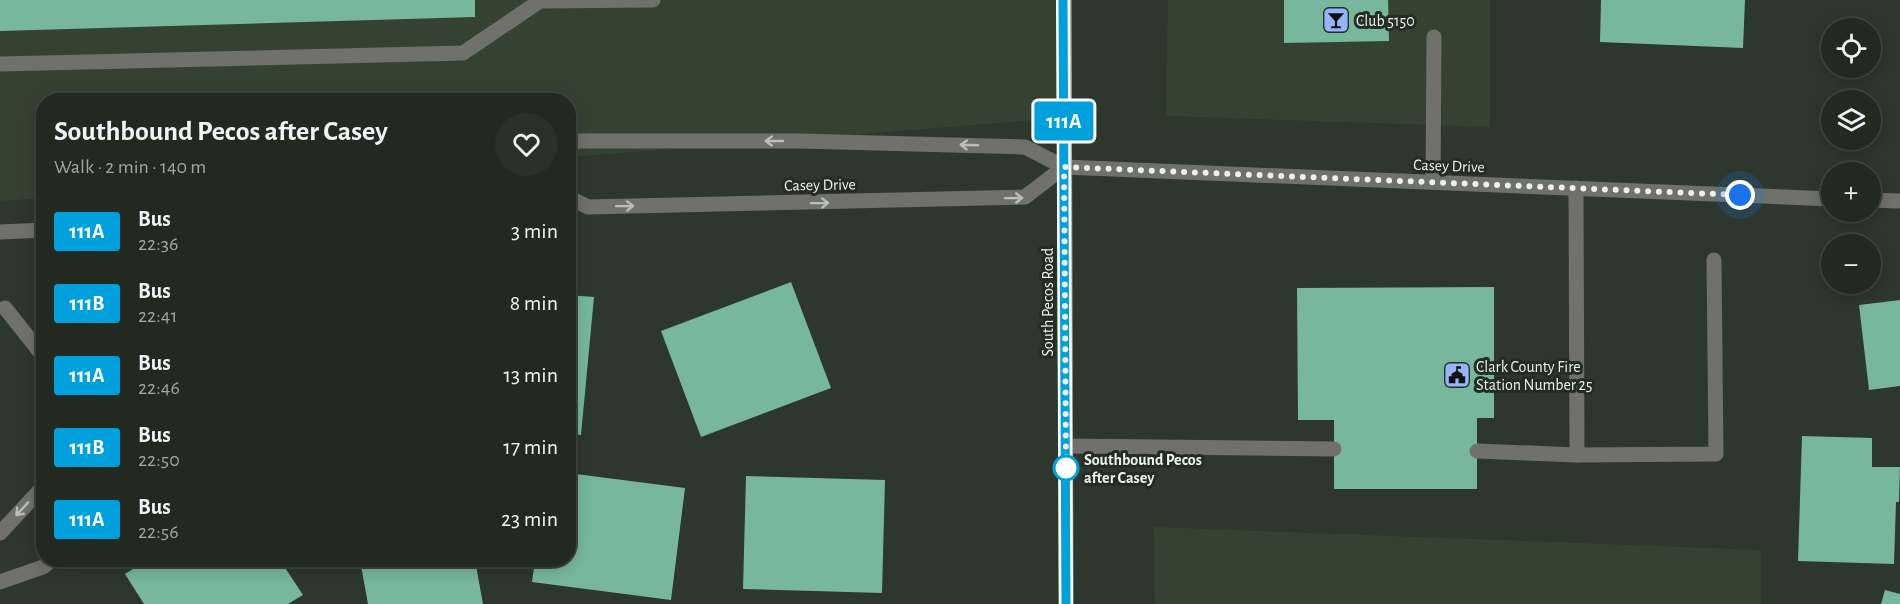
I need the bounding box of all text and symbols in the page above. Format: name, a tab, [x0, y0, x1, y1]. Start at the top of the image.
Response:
bar icon: Club 5150	[1321, 5, 1351, 35]
place label: Club 5150	[1356, 13, 1415, 29]
map controls	[1821, 18, 1881, 294]
button: locate	[1821, 18, 1881, 78]
button: layers	[1821, 90, 1881, 150]
line badge: 111A	[1022, 102, 1106, 140]
text: 111A	[1046, 111, 1082, 132]
button: heart	[495, 113, 558, 176]
text: Southbound Pecos after Casey	[54, 118, 388, 146]
one-way arrow	[764, 135, 784, 147]
one-way arrow	[959, 140, 979, 151]
text: Walk · 2 min · 140 m	[54, 157, 206, 177]
street label: Casey Drive	[1413, 157, 1485, 176]
button: +	[1821, 162, 1881, 222]
street label: Casey Drive	[784, 176, 856, 195]
your location	[1725, 180, 1755, 210]
one-way arrow	[1004, 192, 1024, 203]
one-way arrow	[809, 197, 829, 208]
one-way arrow	[614, 201, 634, 212]
text: Bus	[138, 208, 171, 230]
text: 3 min	[511, 220, 558, 242]
text: 111A	[69, 221, 105, 242]
text: 22:36	[138, 234, 178, 254]
button: −	[1821, 234, 1881, 294]
street label: South Pecos Road	[1040, 248, 1056, 356]
text: Bus	[138, 280, 171, 302]
text: 8 min	[510, 292, 558, 314]
text: 111B	[70, 293, 104, 314]
text: 22:41	[138, 306, 177, 326]
text: Bus	[138, 352, 171, 374]
place label: Clark County Fire Station Number 25	[1476, 359, 1593, 393]
public building icon: Clark County Fire Station Number 25	[1442, 360, 1472, 390]
text: 13 min	[503, 364, 558, 386]
text: 111A	[69, 365, 105, 386]
text: 22:46	[138, 378, 180, 398]
text: Bus	[138, 424, 171, 446]
text: 17 min	[503, 436, 558, 458]
text: 111B	[70, 437, 104, 458]
text: 22:50	[138, 450, 180, 470]
place label: Southbound Pecos after Casey	[1084, 452, 1202, 487]
marker: Southbound Pecos after Casey	[1053, 455, 1079, 481]
text: Bus	[138, 496, 171, 518]
one-way arrow	[15, 502, 29, 517]
text: 23 min	[501, 508, 558, 530]
text: 111A	[69, 509, 105, 530]
text: 22:56	[138, 522, 179, 542]

